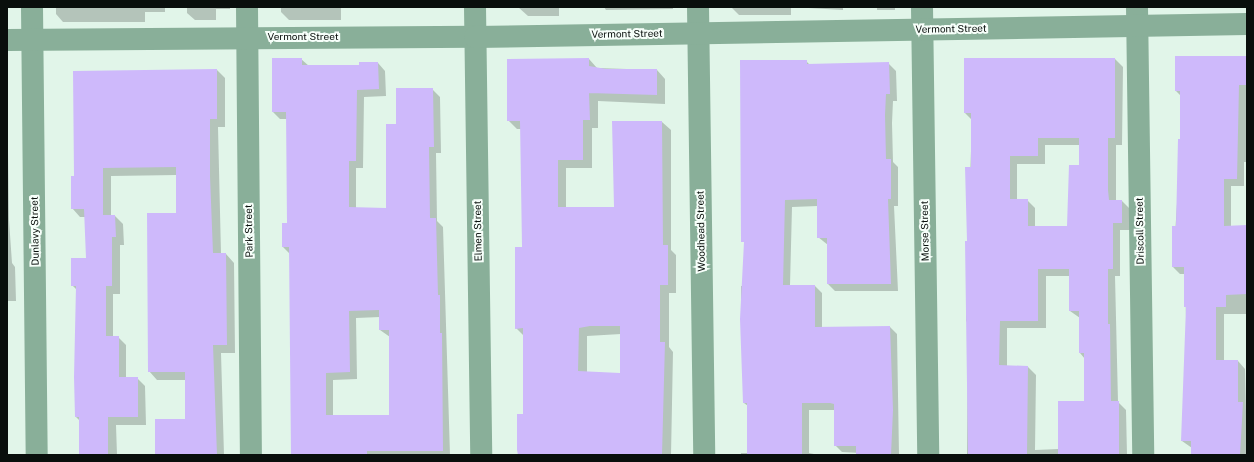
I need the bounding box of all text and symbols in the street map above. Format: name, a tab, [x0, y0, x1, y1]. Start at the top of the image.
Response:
street label: Vermont Street	[915, 22, 987, 36]
street label: Vermont Street	[591, 27, 663, 41]
street label: Vermont Street	[267, 31, 339, 43]
street label: Woodhead Street	[694, 190, 708, 272]
street label: Dunlavy Street	[28, 196, 42, 266]
street label: Driscoll Street	[1133, 197, 1147, 265]
street label: Elmen Street	[471, 201, 485, 261]
street label: Morse Street	[918, 201, 932, 261]
street label: Park Street	[243, 204, 255, 258]

